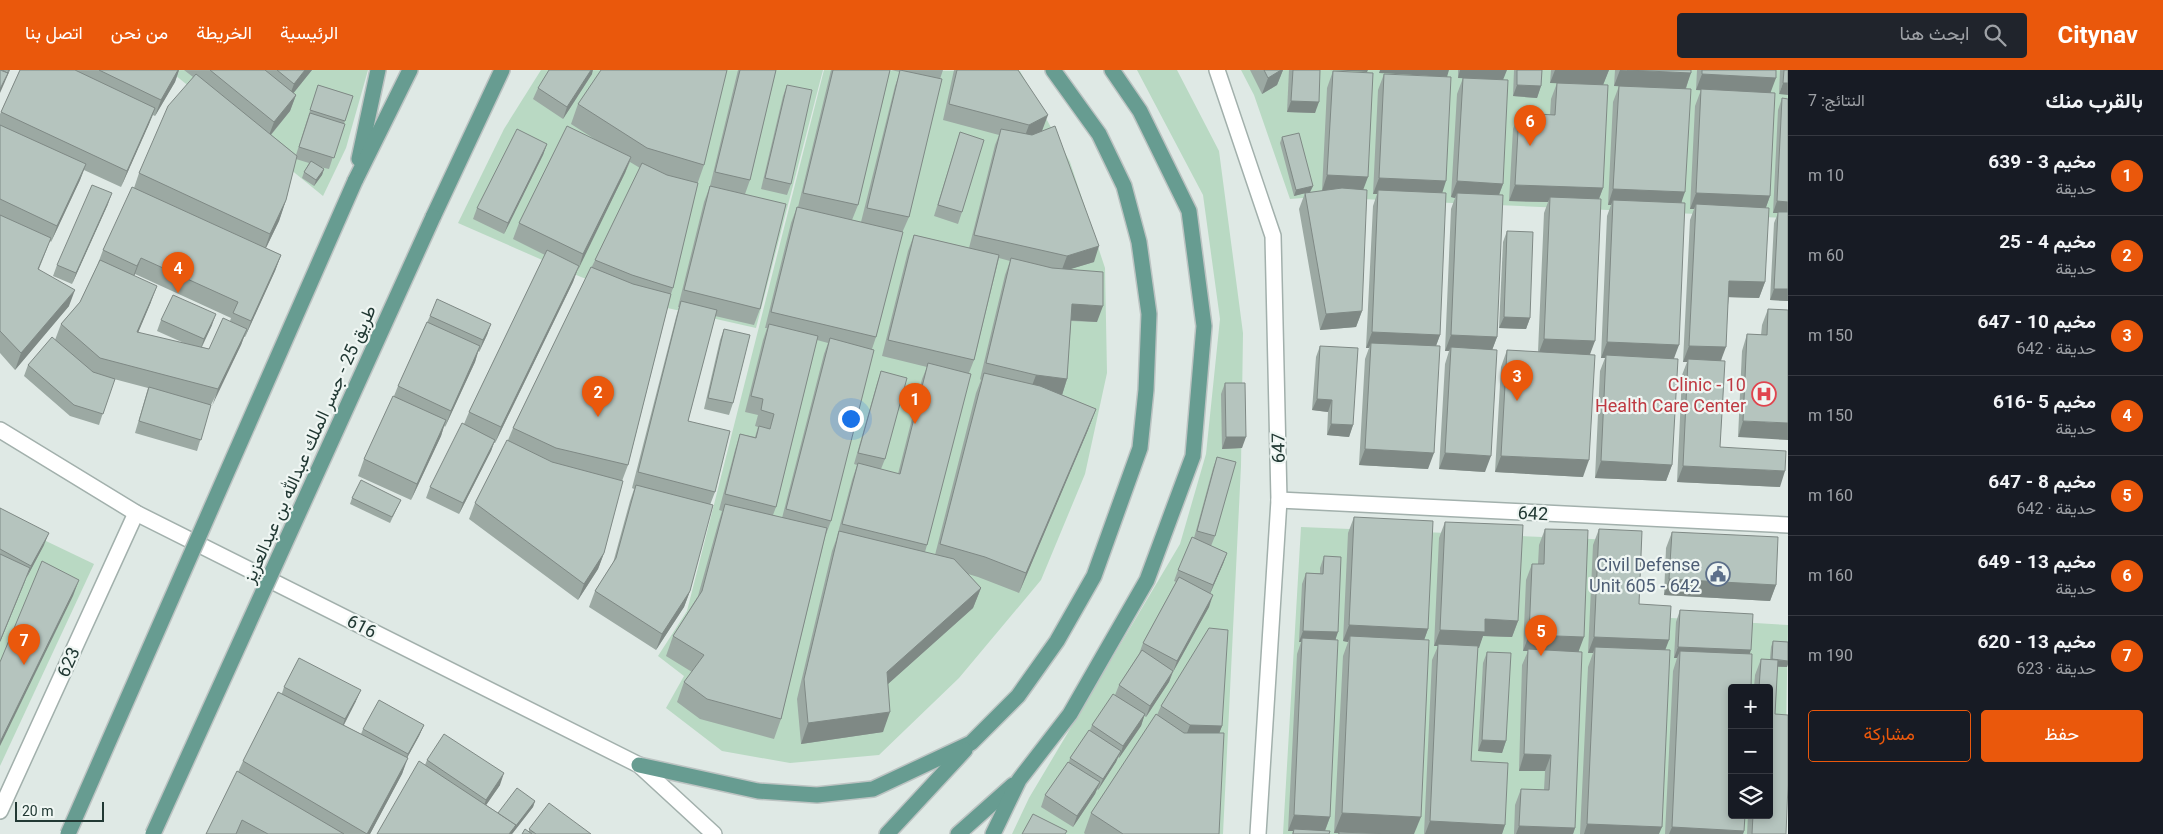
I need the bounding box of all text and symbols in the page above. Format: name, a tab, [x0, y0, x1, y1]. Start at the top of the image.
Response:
search box	[1677, 13, 2027, 58]
icon: search	[1981, 21, 2009, 49]
text: Citynav	[2057, 21, 2138, 49]
text: اتصل بنا	[25, 22, 83, 43]
text: من نحن	[111, 22, 168, 43]
text: الخريطة	[196, 22, 252, 43]
text: الرئيسية	[280, 22, 338, 43]
text: ابحث هنا	[1900, 22, 1969, 45]
text: بالقرب منك	[2046, 89, 2143, 113]
text: النتائج: 7	[1808, 91, 1865, 110]
pin: 6	[1514, 105, 1546, 146]
text: مخيم 3 - 639	[1988, 150, 2096, 173]
text: 10 m	[1808, 166, 1844, 185]
text: 1	[2122, 166, 2132, 185]
text: حديقة	[2056, 179, 2096, 198]
text: مخيم 4 - 25	[1999, 230, 2096, 253]
text: 60 m	[1808, 246, 1844, 265]
text: 2	[2122, 246, 2132, 265]
pin: 4	[162, 252, 194, 293]
text: حديقة	[2056, 259, 2096, 278]
street label: طريق 25 - جسر الملك عبدالله بن عبدالعزيز	[238, 302, 381, 587]
text: مخيم 10 - 647	[1977, 310, 2096, 333]
text: 150 m	[1808, 326, 1853, 345]
text: 3	[2122, 326, 2132, 345]
text: حديقة · 642	[2016, 339, 2096, 358]
pin: 3	[1501, 360, 1533, 401]
place label: Clinic - 10 Health Care Center	[1595, 374, 1746, 416]
pin: 2	[582, 376, 614, 417]
hospital icon: Clinic - 10 Health Care Center	[1751, 381, 1777, 407]
pin: 1	[899, 383, 931, 424]
text: مخيم 5 -616	[1993, 390, 2096, 413]
your location	[838, 406, 864, 432]
text: 150 m	[1808, 406, 1853, 425]
text: 4	[2122, 406, 2132, 425]
text: حديقة	[2056, 419, 2096, 438]
street label: 647	[1267, 433, 1289, 463]
text: مخيم 8 - 647	[1988, 470, 2096, 493]
text: 160 m	[1808, 486, 1853, 505]
text: 5	[2122, 486, 2132, 505]
text: حديقة · 642	[2016, 499, 2096, 518]
street label: 642	[1517, 502, 1549, 524]
text: مخيم 13 - 649	[1977, 550, 2096, 573]
place label: Civil Defense Unit 605 - 642	[1589, 554, 1700, 596]
public building icon: Civil Defense Unit 605 - 642	[1705, 561, 1731, 587]
text: 160 m	[1808, 566, 1853, 585]
text: 6	[2122, 566, 2132, 585]
text: حديقة	[2056, 579, 2096, 598]
street label: 616	[344, 610, 380, 642]
pin: 5	[1525, 615, 1557, 656]
pin: 7	[8, 624, 40, 665]
text: مخيم 13 - 620	[1977, 630, 2096, 653]
street label: 623	[52, 644, 84, 680]
text: 190 m	[1808, 646, 1853, 665]
text: 7	[2122, 646, 2132, 665]
text: حديقة · 623	[2016, 659, 2096, 678]
map controls	[1728, 684, 1773, 819]
button: +	[1728, 684, 1773, 729]
button: مشاركة	[1808, 710, 1971, 762]
button: حفظ	[1981, 710, 2143, 762]
button: −	[1728, 729, 1773, 774]
button: layers	[1728, 774, 1773, 819]
scale bar	[15, 799, 104, 822]
text: 20 m	[22, 803, 54, 819]

